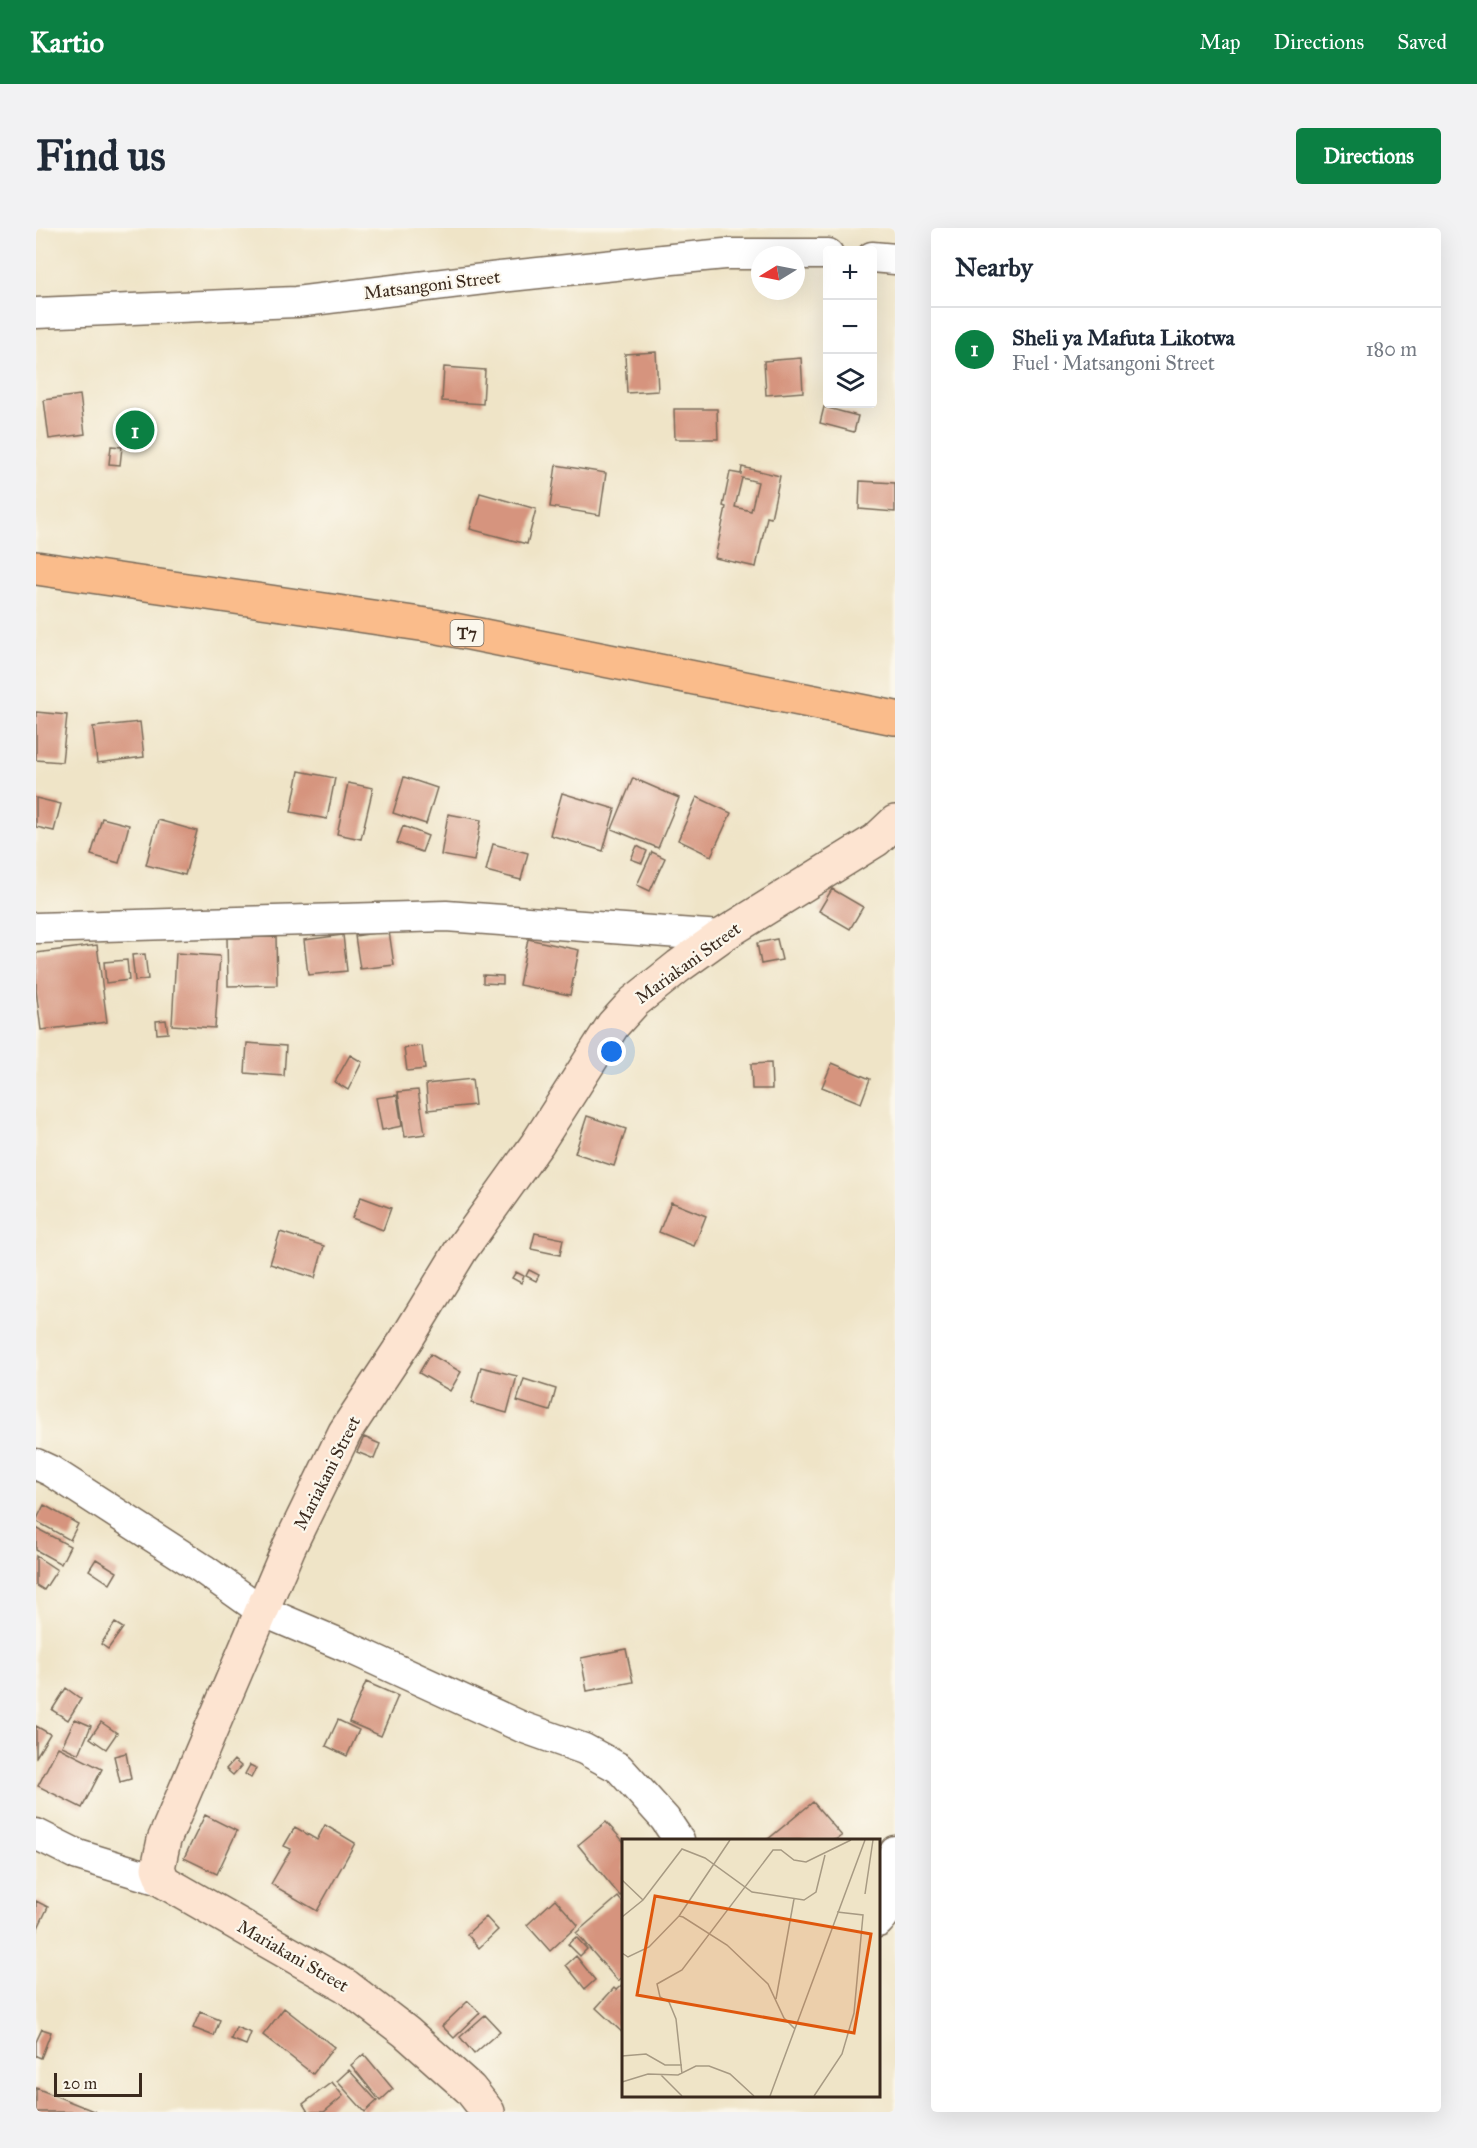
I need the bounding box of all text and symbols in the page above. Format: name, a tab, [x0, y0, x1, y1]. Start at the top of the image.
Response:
text: Kartio	[30, 25, 104, 60]
text: Map	[1200, 29, 1241, 55]
text: Directions	[1274, 29, 1364, 55]
text: Saved	[1397, 29, 1447, 55]
button: Directions	[1296, 128, 1441, 184]
text: Find us	[36, 130, 166, 182]
north arrow	[751, 246, 805, 300]
map controls	[823, 246, 877, 408]
button: +	[823, 246, 877, 300]
text: Nearby	[955, 251, 1033, 283]
street label: Matsangoni Street	[363, 266, 502, 305]
button: −	[823, 300, 877, 354]
text: Sheli ya Mafuta Likotwa	[1012, 324, 1235, 351]
text: 1	[971, 337, 978, 361]
text: 180 m	[1366, 337, 1417, 361]
text: Fuel · Matsangoni Street	[1012, 351, 1215, 375]
button: layers	[823, 354, 877, 408]
pin: 1	[116, 408, 154, 452]
road number: T7	[450, 620, 484, 646]
street label: Mariakani Street	[631, 917, 745, 1009]
your location	[597, 1037, 626, 1066]
street label: Mariakani Street	[289, 1412, 365, 1534]
inset map	[622, 1839, 880, 2097]
street label: Mariakani Street	[234, 1915, 353, 1997]
scale bar	[54, 2070, 142, 2098]
text: 20 m	[63, 2074, 97, 2093]

